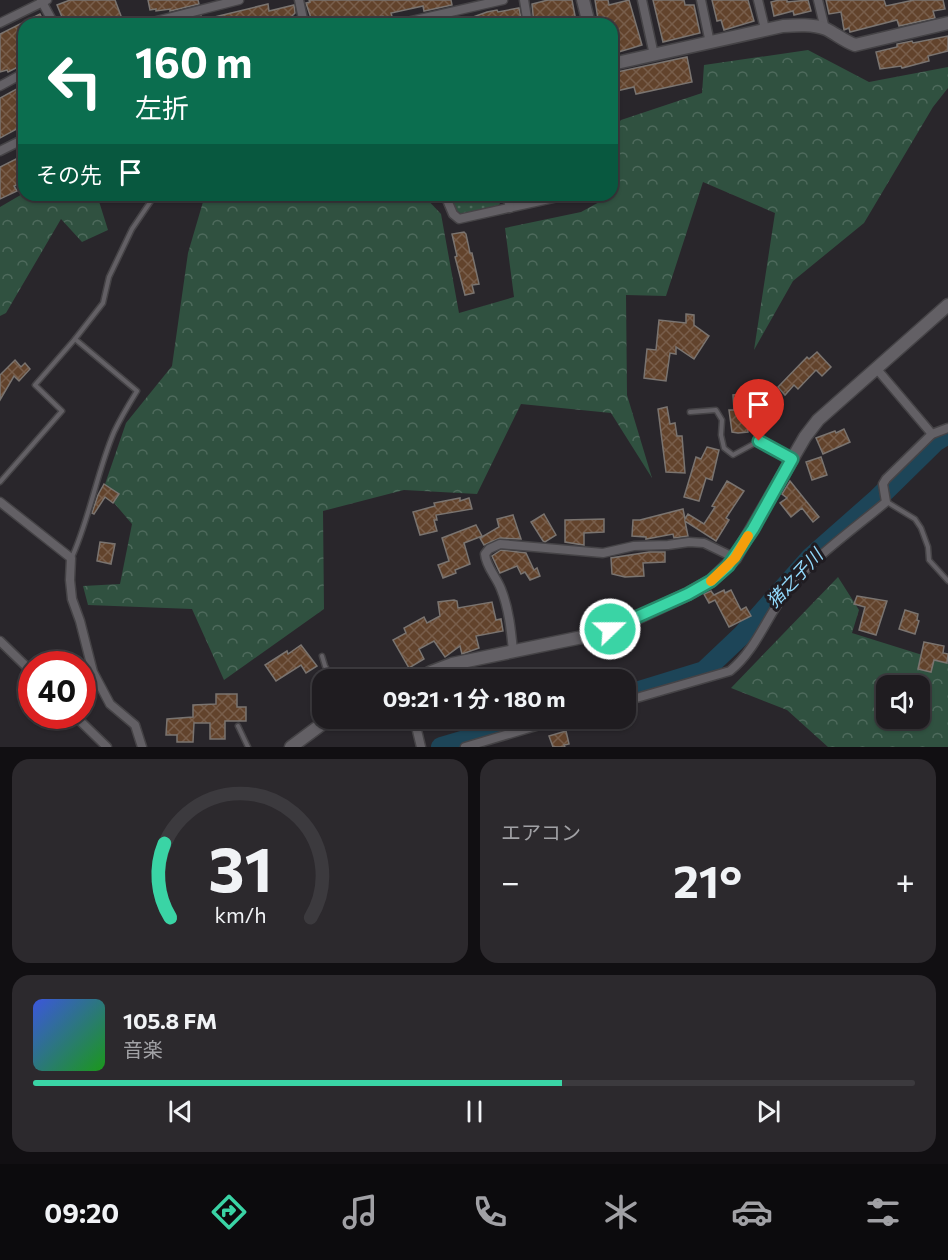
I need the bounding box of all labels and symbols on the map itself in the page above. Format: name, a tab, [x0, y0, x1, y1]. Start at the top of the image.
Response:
pin	[733, 379, 784, 441]
water label: 猪之子川	[761, 543, 828, 612]
position arrow	[578, 597, 642, 661]
speed limit sign: 40	[18, 651, 96, 729]

